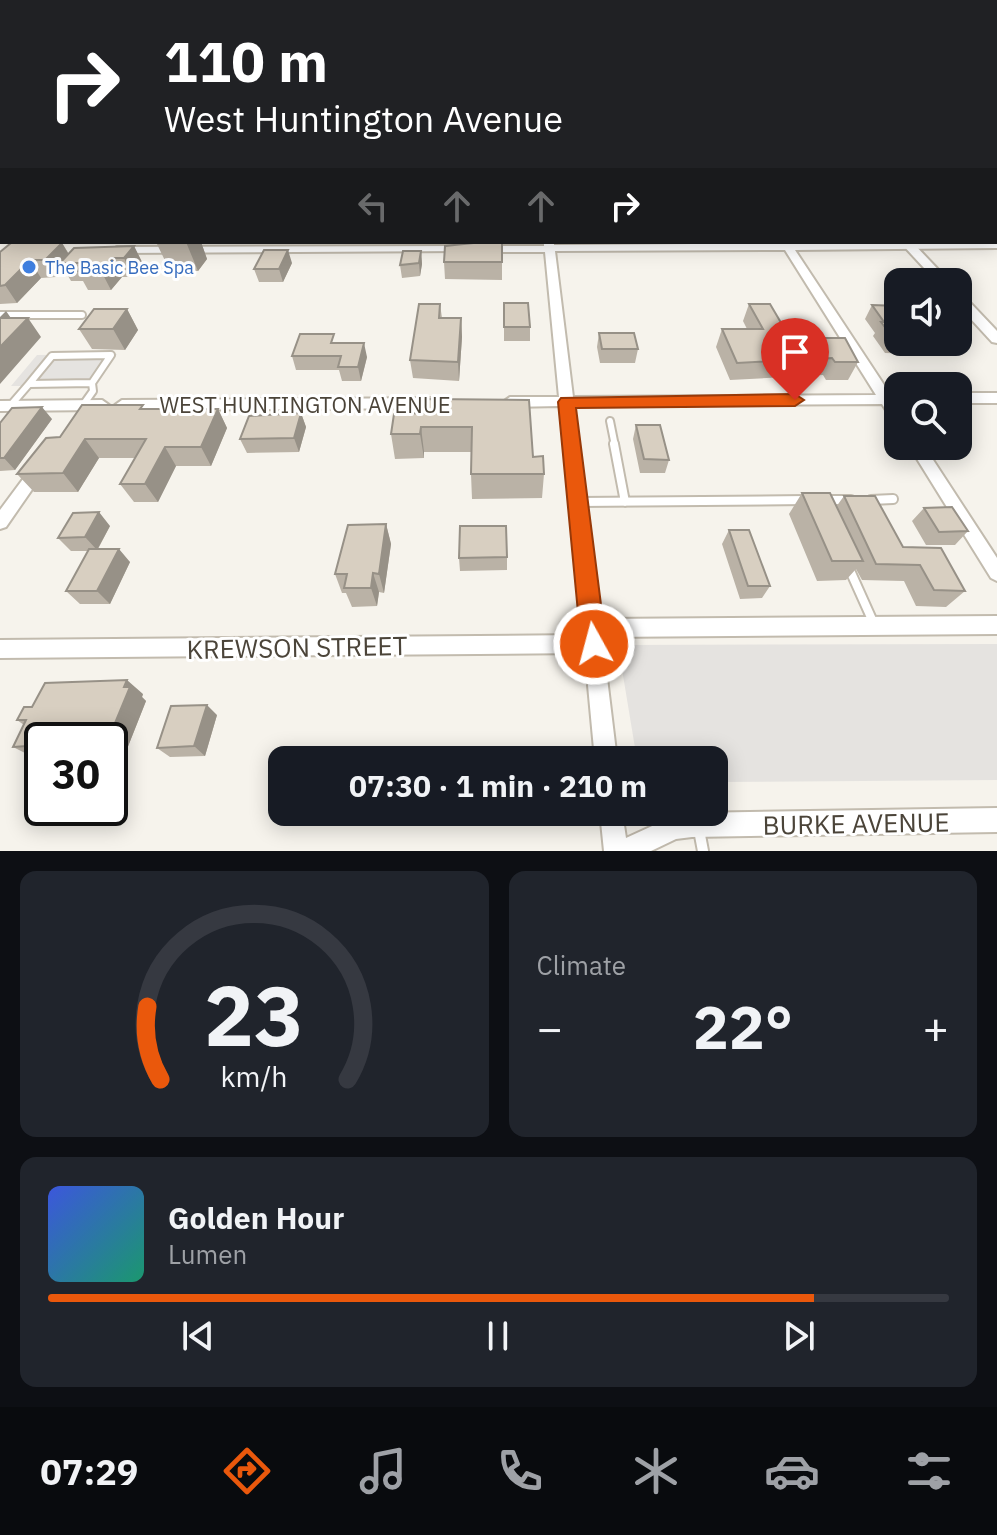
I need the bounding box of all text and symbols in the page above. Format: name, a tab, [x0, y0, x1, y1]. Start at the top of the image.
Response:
text: 110 m	[164, 25, 328, 97]
icon: right	[32, 32, 136, 136]
text: West Huntington Avenue	[164, 95, 563, 142]
icon: left	[351, 184, 395, 228]
icon: ahead	[435, 184, 479, 228]
icon: ahead	[519, 184, 563, 228]
icon: right	[603, 184, 647, 228]
place label: The Basic Bee Spa	[45, 256, 194, 279]
marker: The Basic Bee Spa	[20, 258, 38, 276]
map controls	[884, 268, 972, 460]
button: sound	[884, 268, 972, 356]
pin	[761, 318, 829, 400]
icon: arrive	[773, 330, 817, 374]
button: search	[884, 372, 972, 460]
street label: WEST HUNTINGTON AVENUE	[159, 390, 451, 419]
position arrow	[552, 602, 636, 686]
street label: KREWSON STREET	[186, 628, 408, 666]
speed limit sign: 30	[24, 722, 128, 826]
text: 07:30 · 1 min · 210 m	[349, 766, 647, 805]
street label: BURKE AVENUE	[762, 804, 950, 842]
text: Climate	[537, 948, 626, 982]
text: 23	[204, 961, 304, 1069]
text: 22°	[693, 987, 793, 1066]
text: −	[537, 999, 563, 1056]
text: +	[923, 999, 949, 1056]
text: km/h	[221, 1058, 288, 1095]
text: Golden Hour	[168, 1198, 344, 1237]
text: Lumen	[168, 1237, 247, 1271]
icon: previous	[176, 1314, 220, 1358]
icon: pause	[476, 1314, 520, 1358]
icon: next	[777, 1314, 821, 1358]
icon: directions	[219, 1443, 275, 1499]
icon: music	[355, 1443, 411, 1499]
icon: phone	[492, 1443, 548, 1499]
icon: climate	[628, 1443, 684, 1499]
icon: car	[764, 1443, 820, 1499]
icon: filters	[901, 1443, 957, 1499]
text: 07:29	[40, 1448, 138, 1495]

